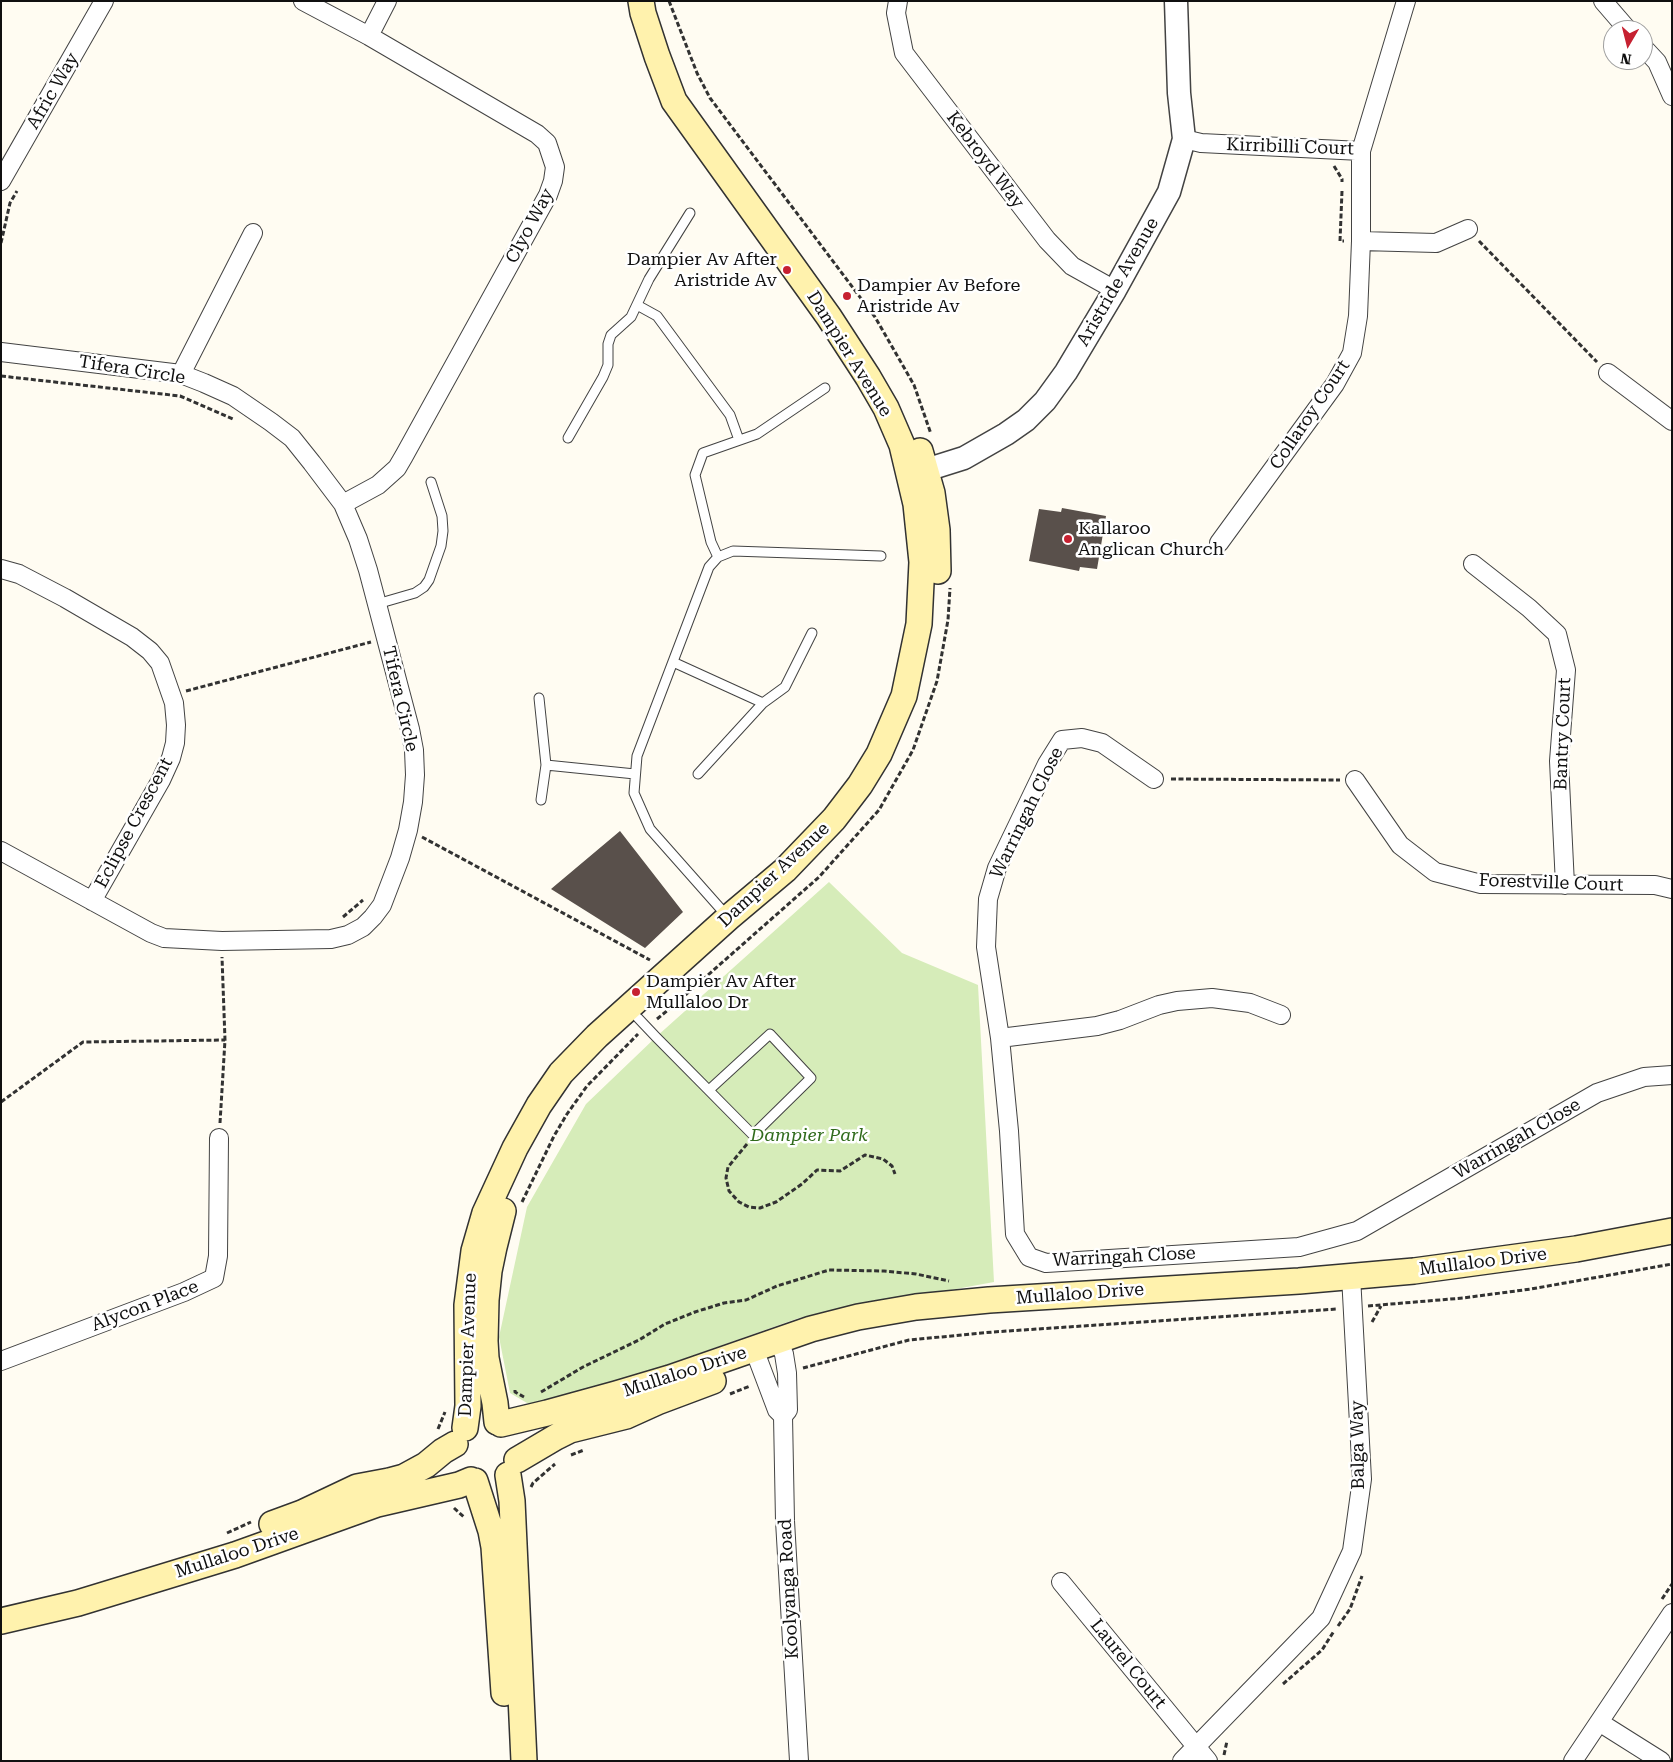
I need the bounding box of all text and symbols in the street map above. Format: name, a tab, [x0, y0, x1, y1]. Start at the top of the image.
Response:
north arrow	[1603, 20, 1653, 70]
street label: Afric Way	[22, 49, 84, 133]
text: N	[1620, 50, 1633, 68]
street label: Kebroyd Way	[942, 107, 1028, 213]
street label: Kirribilli Court	[1226, 134, 1354, 160]
street label: Clyo Way	[501, 185, 559, 267]
street label: Aristride Avenue	[1072, 214, 1164, 350]
place label: Dampier Av After Aristride Av	[627, 249, 777, 292]
marker: Dampier Av After Aristride Av	[781, 264, 793, 276]
place label: Dampier Av Before Aristride Av	[857, 275, 1020, 318]
street label: Dampier Avenue	[802, 287, 896, 421]
marker: Dampier Av Before Aristride Av	[841, 290, 853, 302]
street label: Tifera Circle	[77, 351, 187, 389]
street label: Collaroy Court	[1265, 356, 1355, 474]
place label: Kallaroo Anglican Church	[1078, 518, 1224, 560]
marker: Kallaroo Anglican Church	[1062, 533, 1074, 545]
street label: Tifera Circle	[377, 644, 423, 754]
street label: Bantry Court	[1550, 677, 1576, 791]
street label: Warringah Close	[986, 744, 1068, 882]
street label: Eclipse Crescent	[91, 754, 177, 892]
street label: Dampier Avenue	[714, 818, 834, 932]
street label: Forestville Court	[1478, 870, 1624, 896]
place label: Dampier Av After Mullaloo Dr	[646, 971, 796, 1014]
marker: Dampier Av After Mullaloo Dr	[630, 986, 642, 998]
street label: Warringah Close	[1450, 1094, 1584, 1184]
park label: Dampier Park	[750, 1125, 868, 1147]
street label: Warringah Close	[1052, 1242, 1196, 1272]
street label: Mullaloo Drive	[1418, 1243, 1548, 1281]
street label: Dampier Avenue	[455, 1273, 481, 1417]
street label: Alycon Place	[89, 1276, 201, 1336]
street label: Mullaloo Drive	[1015, 1279, 1145, 1309]
street label: Mullaloo Drive	[621, 1342, 749, 1402]
street label: Balga Way	[1346, 1400, 1370, 1490]
street label: Koolyanga Road	[775, 1518, 803, 1660]
street label: Mullaloo Drive	[173, 1523, 301, 1583]
street label: Laurel Court	[1085, 1615, 1171, 1713]

